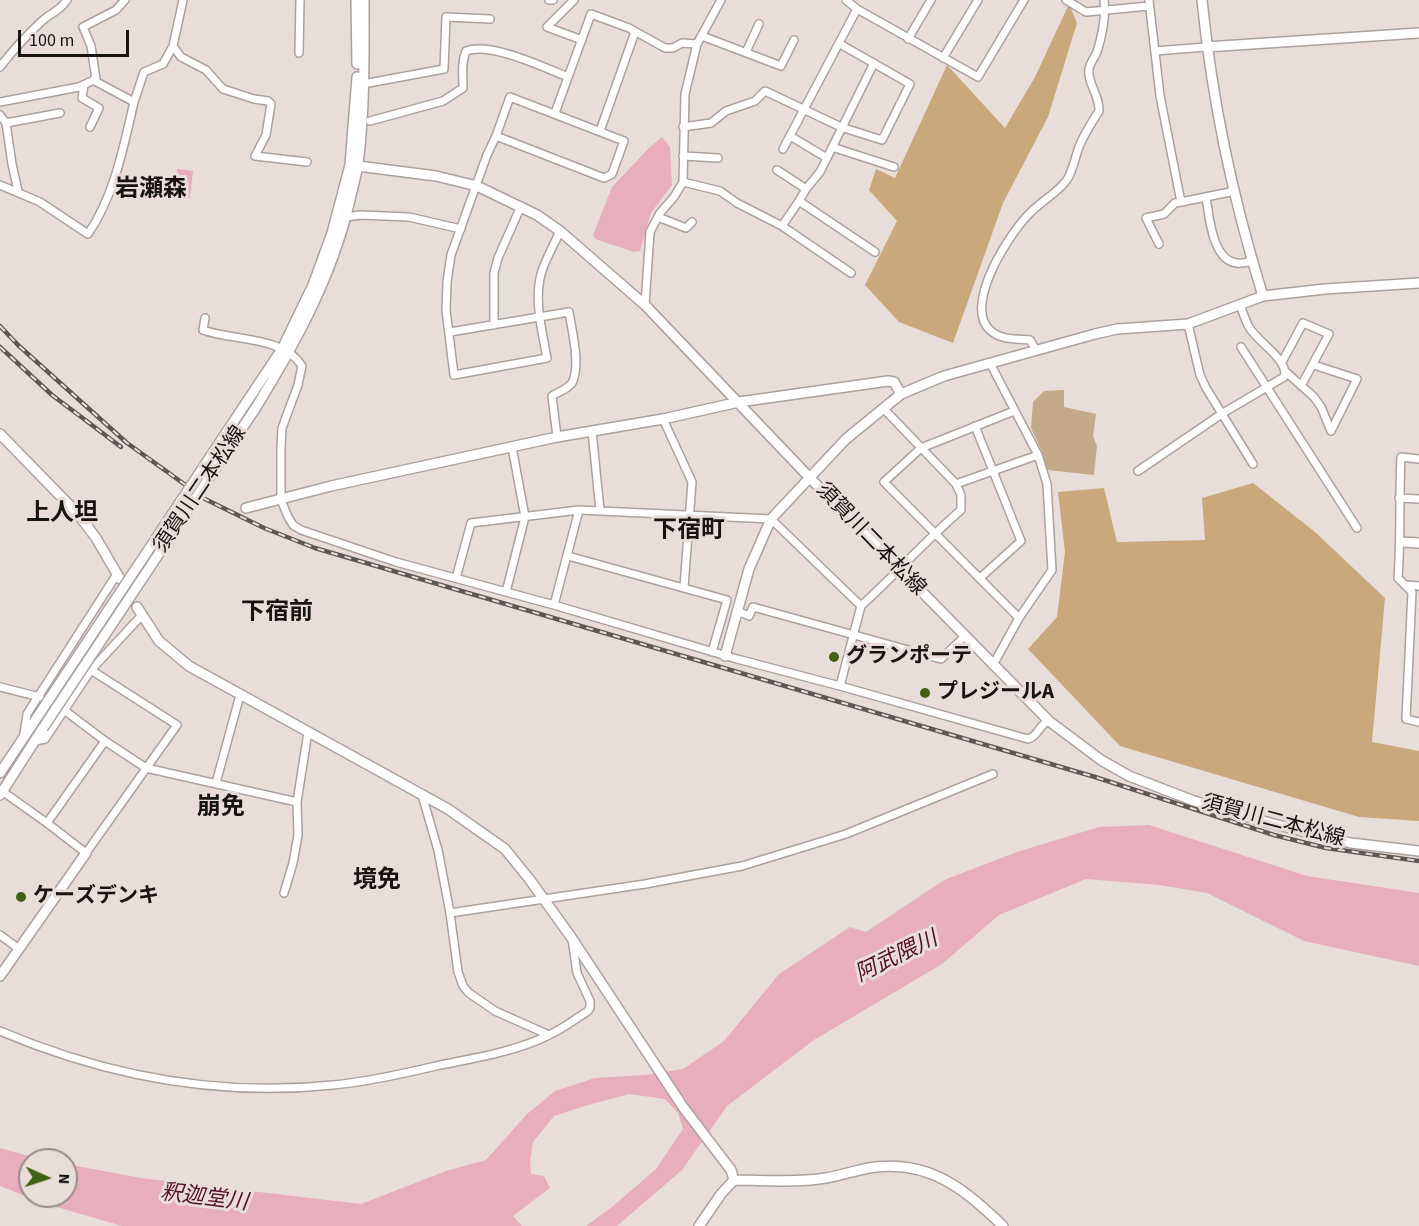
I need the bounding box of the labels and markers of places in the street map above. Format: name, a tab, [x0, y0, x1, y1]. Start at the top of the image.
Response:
place label: グランポーテ	[846, 644, 972, 670]
marker: グランポーテ	[827, 650, 841, 664]
place label: プレジールA	[937, 680, 1054, 706]
marker: プレジールA	[918, 686, 932, 700]
place label: ケーズデンキ	[33, 884, 159, 910]
marker: ケーズデンキ	[14, 890, 28, 904]

